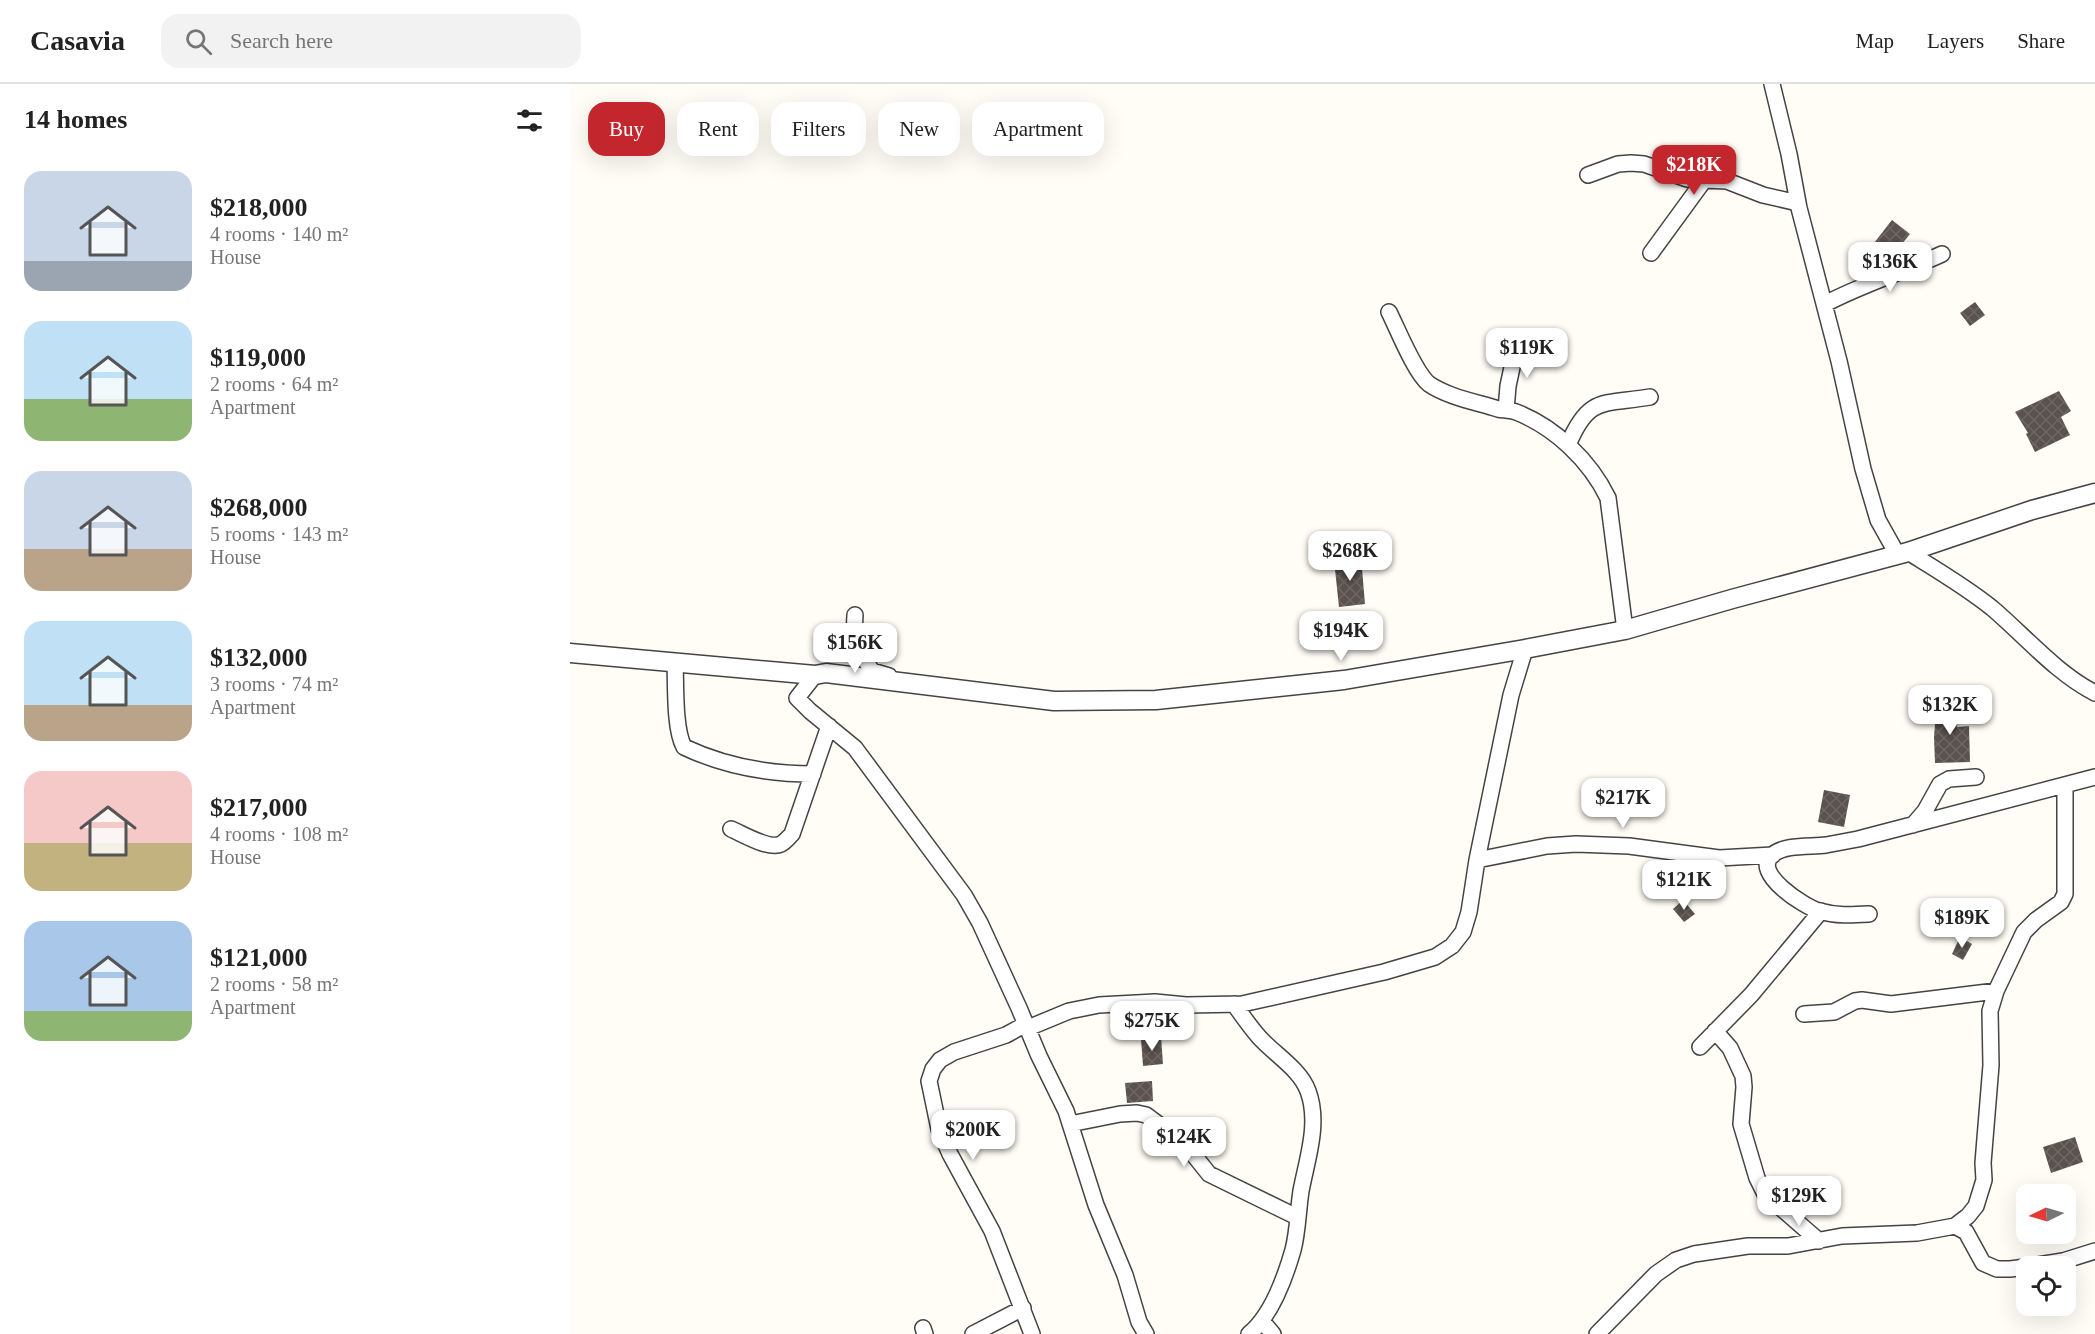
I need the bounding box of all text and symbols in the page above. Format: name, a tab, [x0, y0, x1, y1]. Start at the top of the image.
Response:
search box	[161, 14, 581, 68]
text: Casavia	[30, 25, 125, 56]
icon: search	[182, 25, 215, 58]
text: Search here	[230, 28, 333, 53]
text: Map	[1856, 29, 1894, 53]
text: Layers	[1927, 29, 1984, 53]
text: Share	[2017, 29, 2065, 53]
chip: Buy	[588, 102, 665, 156]
chip: Rent	[677, 102, 759, 156]
chip: Filters	[771, 102, 866, 156]
chip: New	[878, 102, 960, 156]
chip: Apartment	[972, 102, 1104, 156]
icon: filters	[513, 104, 546, 137]
text: 14 homes	[24, 105, 127, 134]
pin: $218K	[1652, 145, 1736, 196]
text: $218K	[1666, 153, 1722, 175]
text: $218,000	[210, 193, 308, 222]
icon: home	[72, 195, 144, 267]
text: 4 rooms · 140 m²	[210, 223, 348, 245]
pin: $136K	[1848, 242, 1932, 293]
text: House	[210, 246, 261, 268]
text: $136K	[1862, 250, 1918, 272]
pin: $119K	[1485, 328, 1569, 379]
text: $119K	[1500, 336, 1554, 358]
text: $119,000	[210, 343, 306, 372]
icon: home	[72, 345, 144, 417]
text: 2 rooms · 64 m²	[210, 373, 338, 395]
text: Apartment	[210, 396, 296, 418]
text: $268,000	[210, 493, 308, 522]
icon: home	[72, 495, 144, 567]
text: 5 rooms · 143 m²	[210, 523, 348, 545]
pin: $268K	[1308, 531, 1392, 582]
text: $268K	[1322, 539, 1378, 561]
text: House	[210, 546, 261, 568]
pin: $194K	[1299, 611, 1383, 662]
text: $194K	[1313, 619, 1369, 641]
pin: $156K	[813, 623, 897, 674]
text: $156K	[827, 631, 883, 653]
text: $132,000	[210, 643, 308, 672]
icon: home	[72, 645, 144, 717]
text: 3 rooms · 74 m²	[210, 673, 338, 695]
pin: $132K	[1908, 685, 1992, 736]
text: $132K	[1922, 693, 1978, 715]
text: Apartment	[210, 696, 296, 718]
pin: $217K	[1581, 778, 1665, 829]
text: $217K	[1595, 786, 1651, 808]
text: $217,000	[210, 793, 308, 822]
icon: home	[72, 795, 144, 867]
text: 4 rooms · 108 m²	[210, 823, 348, 845]
text: House	[210, 846, 261, 868]
pin: $121K	[1642, 860, 1726, 911]
text: $121K	[1656, 868, 1712, 890]
pin: $189K	[1920, 898, 2004, 949]
text: $189K	[1934, 906, 1990, 928]
text: $121,000	[210, 943, 308, 972]
icon: home	[72, 945, 144, 1017]
text: 2 rooms · 58 m²	[210, 973, 338, 995]
text: Apartment	[210, 996, 296, 1018]
pin: $275K	[1110, 1001, 1194, 1052]
text: $275K	[1124, 1009, 1180, 1031]
pin: $200K	[931, 1110, 1015, 1161]
pin: $124K	[1142, 1117, 1226, 1168]
text: $200K	[945, 1118, 1001, 1140]
text: $124K	[1156, 1125, 1212, 1147]
pin: $129K	[1757, 1176, 1841, 1227]
text: $129K	[1771, 1184, 1827, 1206]
north arrow	[2016, 1184, 2076, 1244]
map controls	[2016, 1184, 2076, 1316]
button: locate	[2016, 1256, 2076, 1316]

